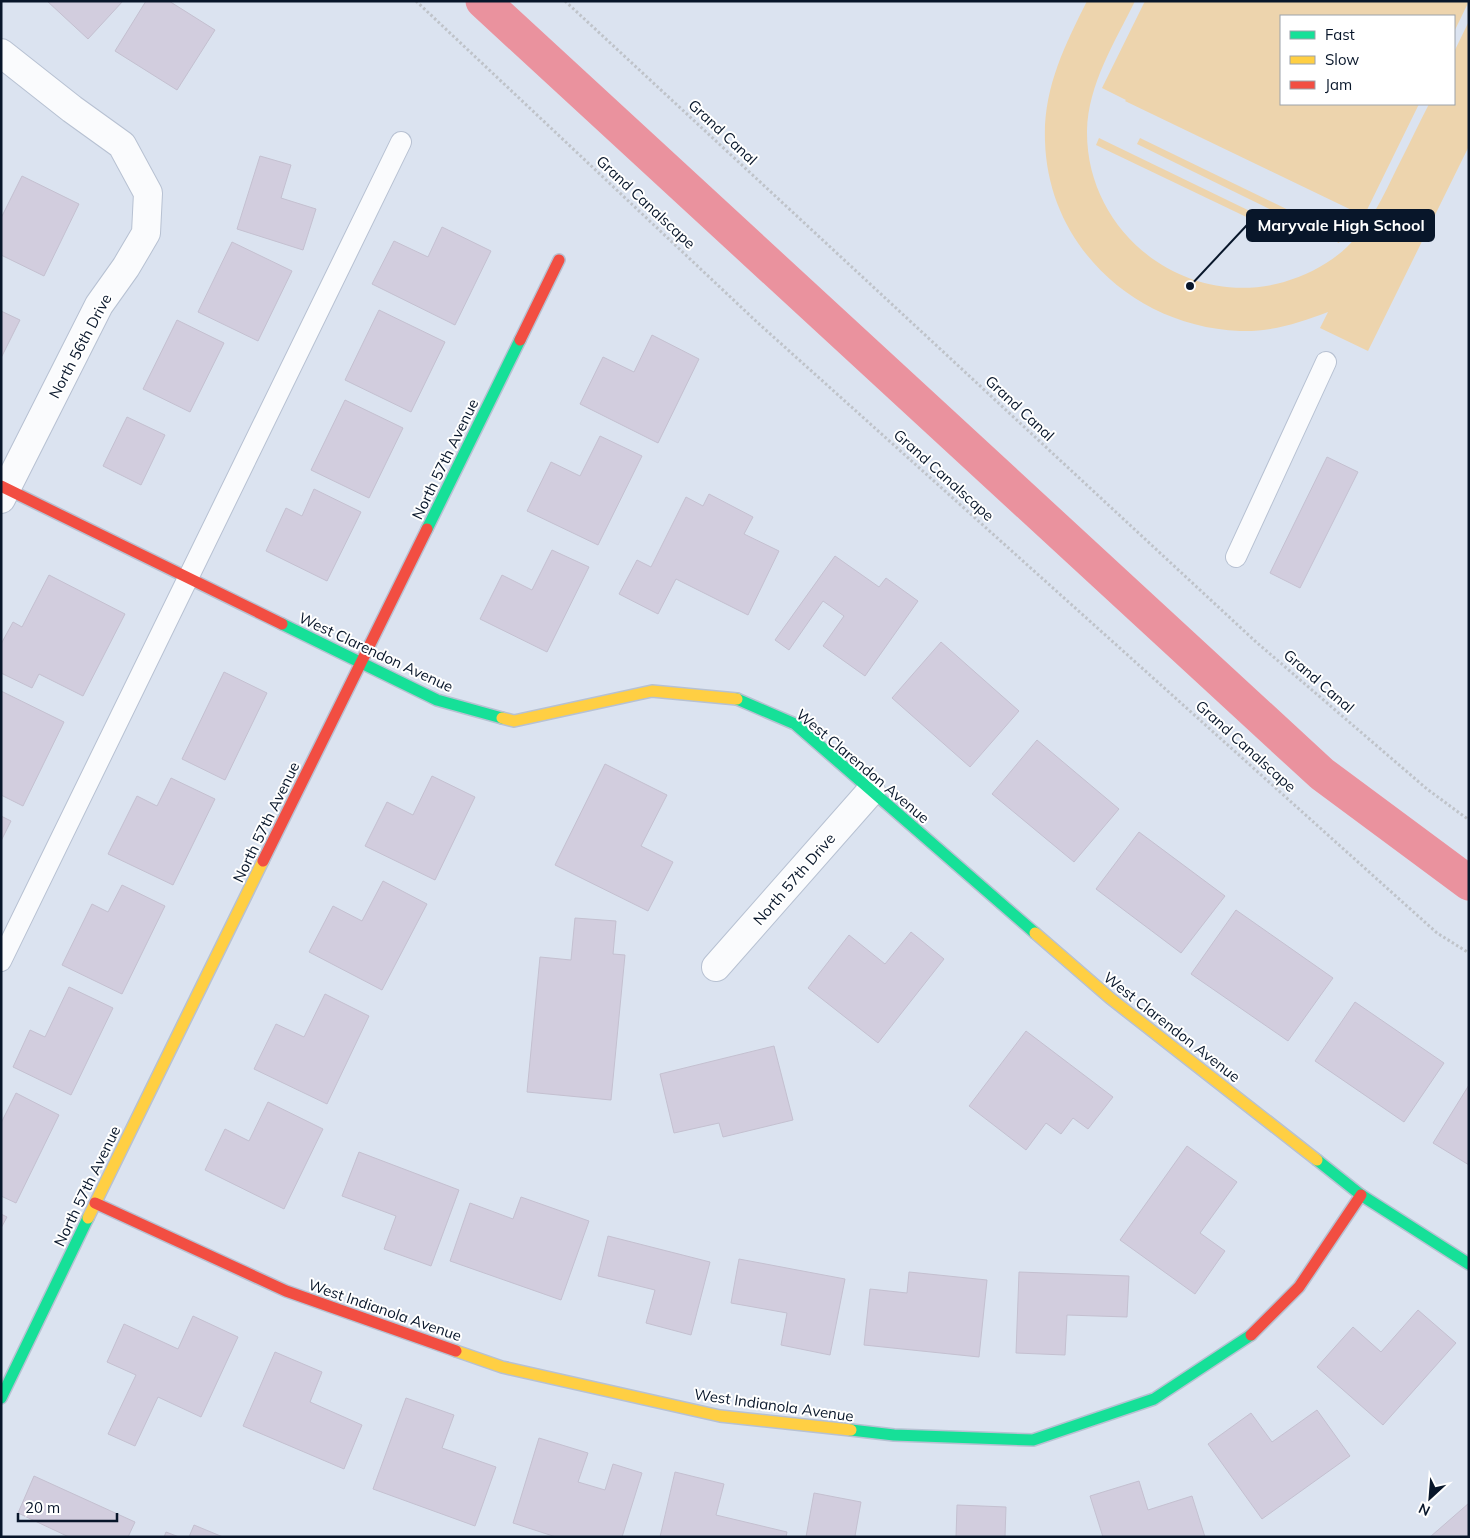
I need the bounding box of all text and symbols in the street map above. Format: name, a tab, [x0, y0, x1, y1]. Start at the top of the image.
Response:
legend	[1280, 15, 1455, 105]
text: Fast	[1325, 25, 1355, 44]
text: Slow	[1325, 50, 1359, 69]
text: Jam	[1325, 75, 1352, 94]
street label: Grand Canal	[685, 95, 761, 169]
street label: Grand Canalscape	[593, 151, 699, 253]
callout: Maryvale High School	[1247, 210, 1434, 241]
text: Maryvale High School	[1257, 215, 1425, 235]
street label: North 56th Drive	[44, 290, 116, 402]
street label: Grand Canal	[982, 371, 1058, 445]
street label: North 57th Avenue	[408, 396, 482, 522]
street label: Grand Canalscape	[890, 425, 998, 525]
street label: West Clarendon Avenue	[296, 608, 456, 696]
street label: Grand Canal	[1280, 645, 1358, 717]
street label: Grand Canalscape	[1192, 696, 1300, 796]
street label: West Clarendon Avenue	[792, 705, 934, 827]
street label: North 57th Avenue	[229, 759, 303, 885]
street label: North 57th Drive	[749, 829, 839, 929]
street label: West Clarendon Avenue	[1100, 968, 1244, 1086]
street label: North 57th Avenue	[50, 1123, 124, 1249]
street label: West Indianola Avenue	[306, 1275, 464, 1345]
street label: West Indianola Avenue	[693, 1384, 855, 1426]
north arrow	[1405, 1473, 1455, 1523]
scale bar	[18, 1490, 116, 1522]
text: 20 m	[25, 1498, 60, 1517]
text: N	[1416, 1499, 1433, 1520]

